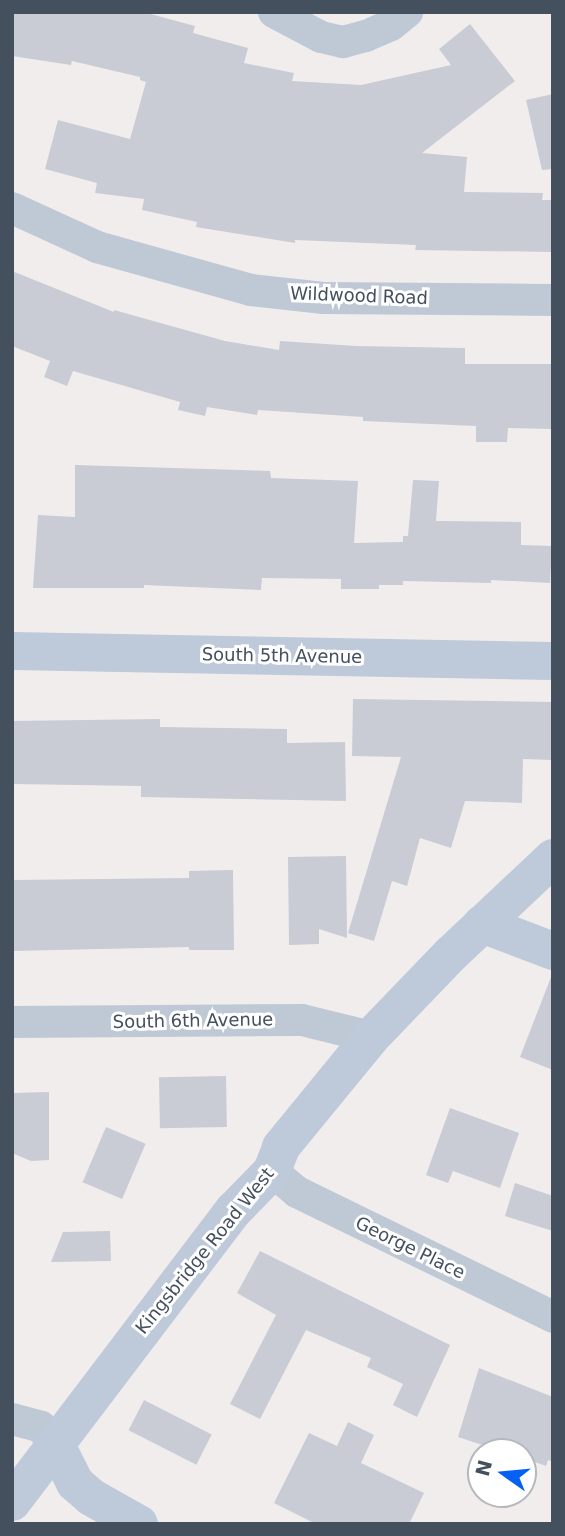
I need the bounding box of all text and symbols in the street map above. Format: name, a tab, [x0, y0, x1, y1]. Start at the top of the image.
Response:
street label: Wildwood Road	[290, 283, 428, 309]
street label: South 5th Avenue	[202, 644, 362, 668]
street label: South 6th Avenue	[113, 1009, 273, 1033]
street label: Kingsbridge Road West	[131, 1164, 279, 1338]
street label: George Place	[352, 1212, 468, 1284]
north arrow	[467, 1438, 537, 1508]
text: N	[471, 1458, 496, 1479]

